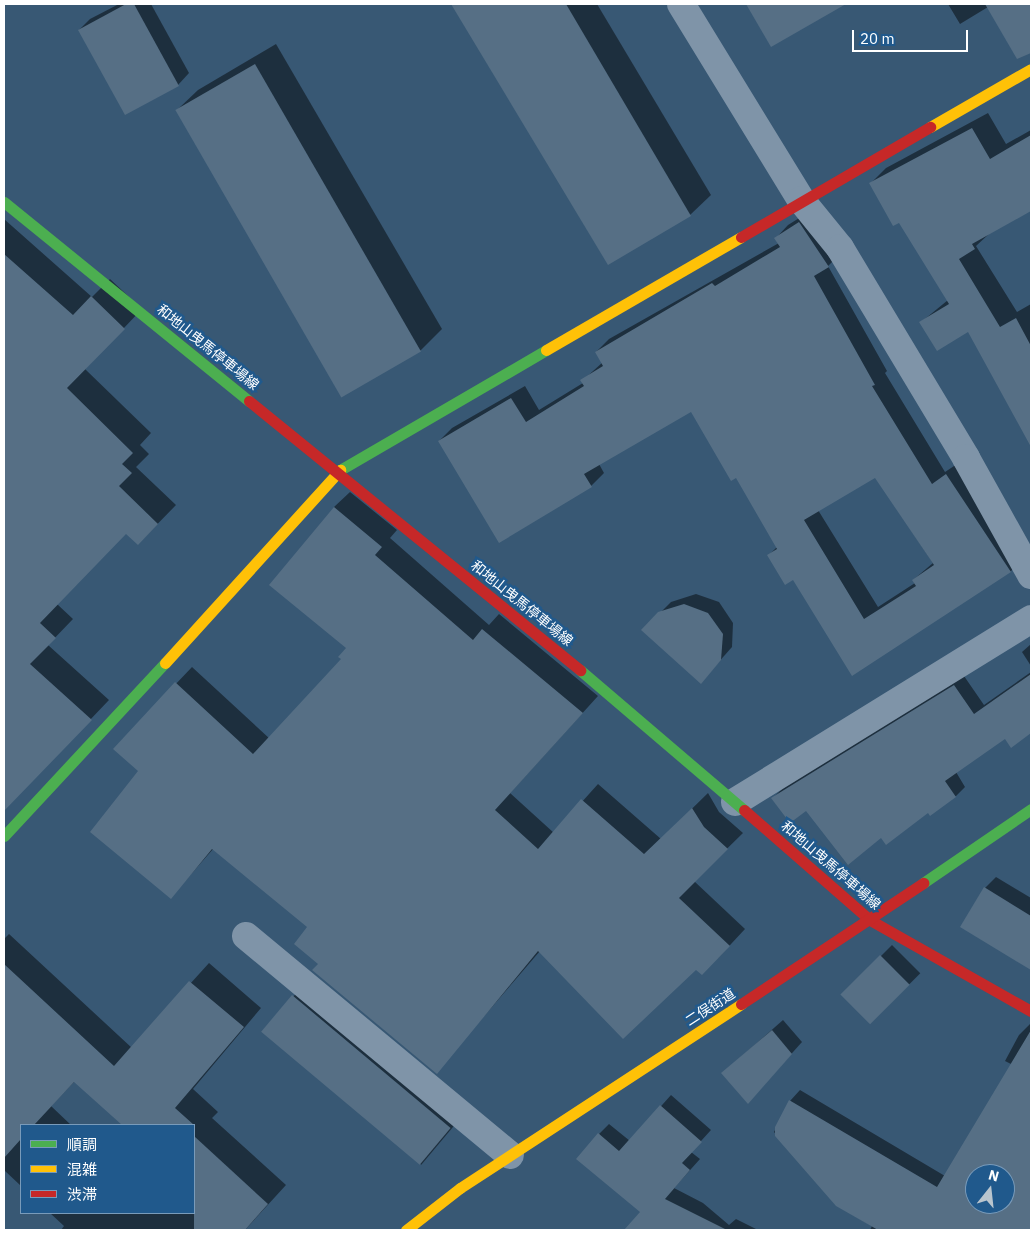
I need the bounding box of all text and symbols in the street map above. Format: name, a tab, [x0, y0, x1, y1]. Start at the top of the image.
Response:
scale bar	[855, 20, 971, 52]
text: 20 m	[860, 29, 895, 48]
street label: 和地山曳馬停車場線	[154, 301, 262, 393]
street label: 和地山曳馬停車場線	[468, 557, 576, 649]
street label: 和地山曳馬停車場線	[778, 817, 884, 913]
street label: 二俣街道	[682, 985, 738, 1029]
legend	[20, 1124, 195, 1214]
text: 順調	[67, 1135, 97, 1154]
text: 混雑	[67, 1160, 97, 1179]
north arrow	[965, 1164, 1015, 1214]
text: N	[986, 1165, 1001, 1186]
text: 渋滞	[67, 1185, 97, 1204]

